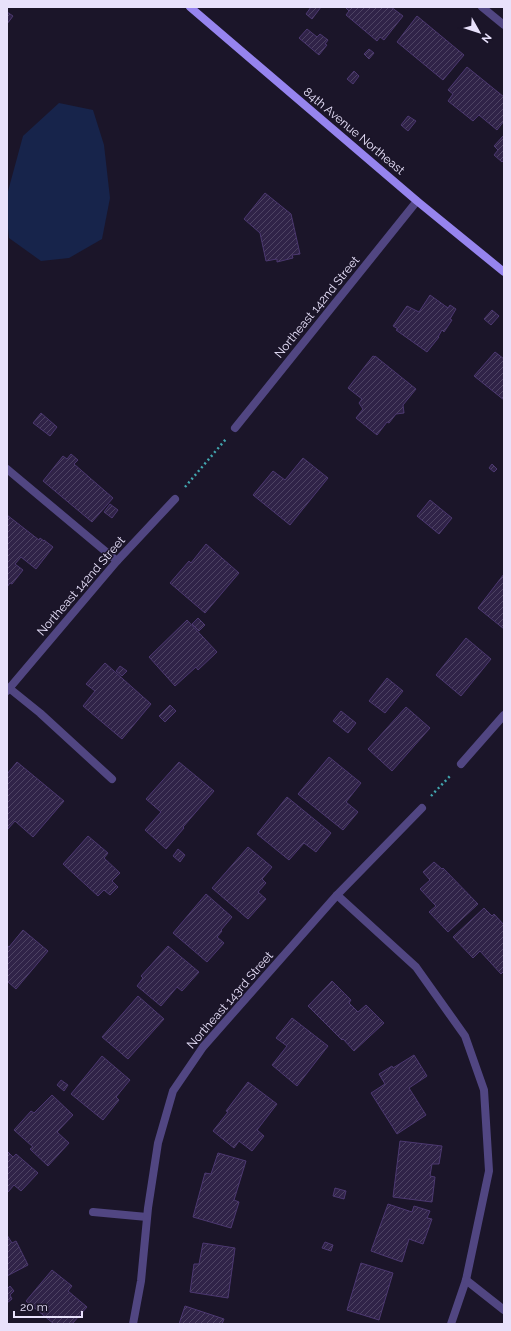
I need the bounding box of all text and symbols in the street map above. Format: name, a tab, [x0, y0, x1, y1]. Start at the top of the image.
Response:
north arrow	[459, 12, 499, 52]
text: N	[479, 31, 494, 45]
street label: 84th Avenue Northeast	[301, 85, 407, 177]
street label: Northeast 142nd Street	[272, 253, 362, 361]
street label: Northeast 142nd Street	[34, 534, 128, 638]
street label: Northeast 143rd Street	[184, 949, 276, 1051]
scale bar	[14, 1293, 82, 1319]
text: 20 m	[20, 1300, 48, 1314]

